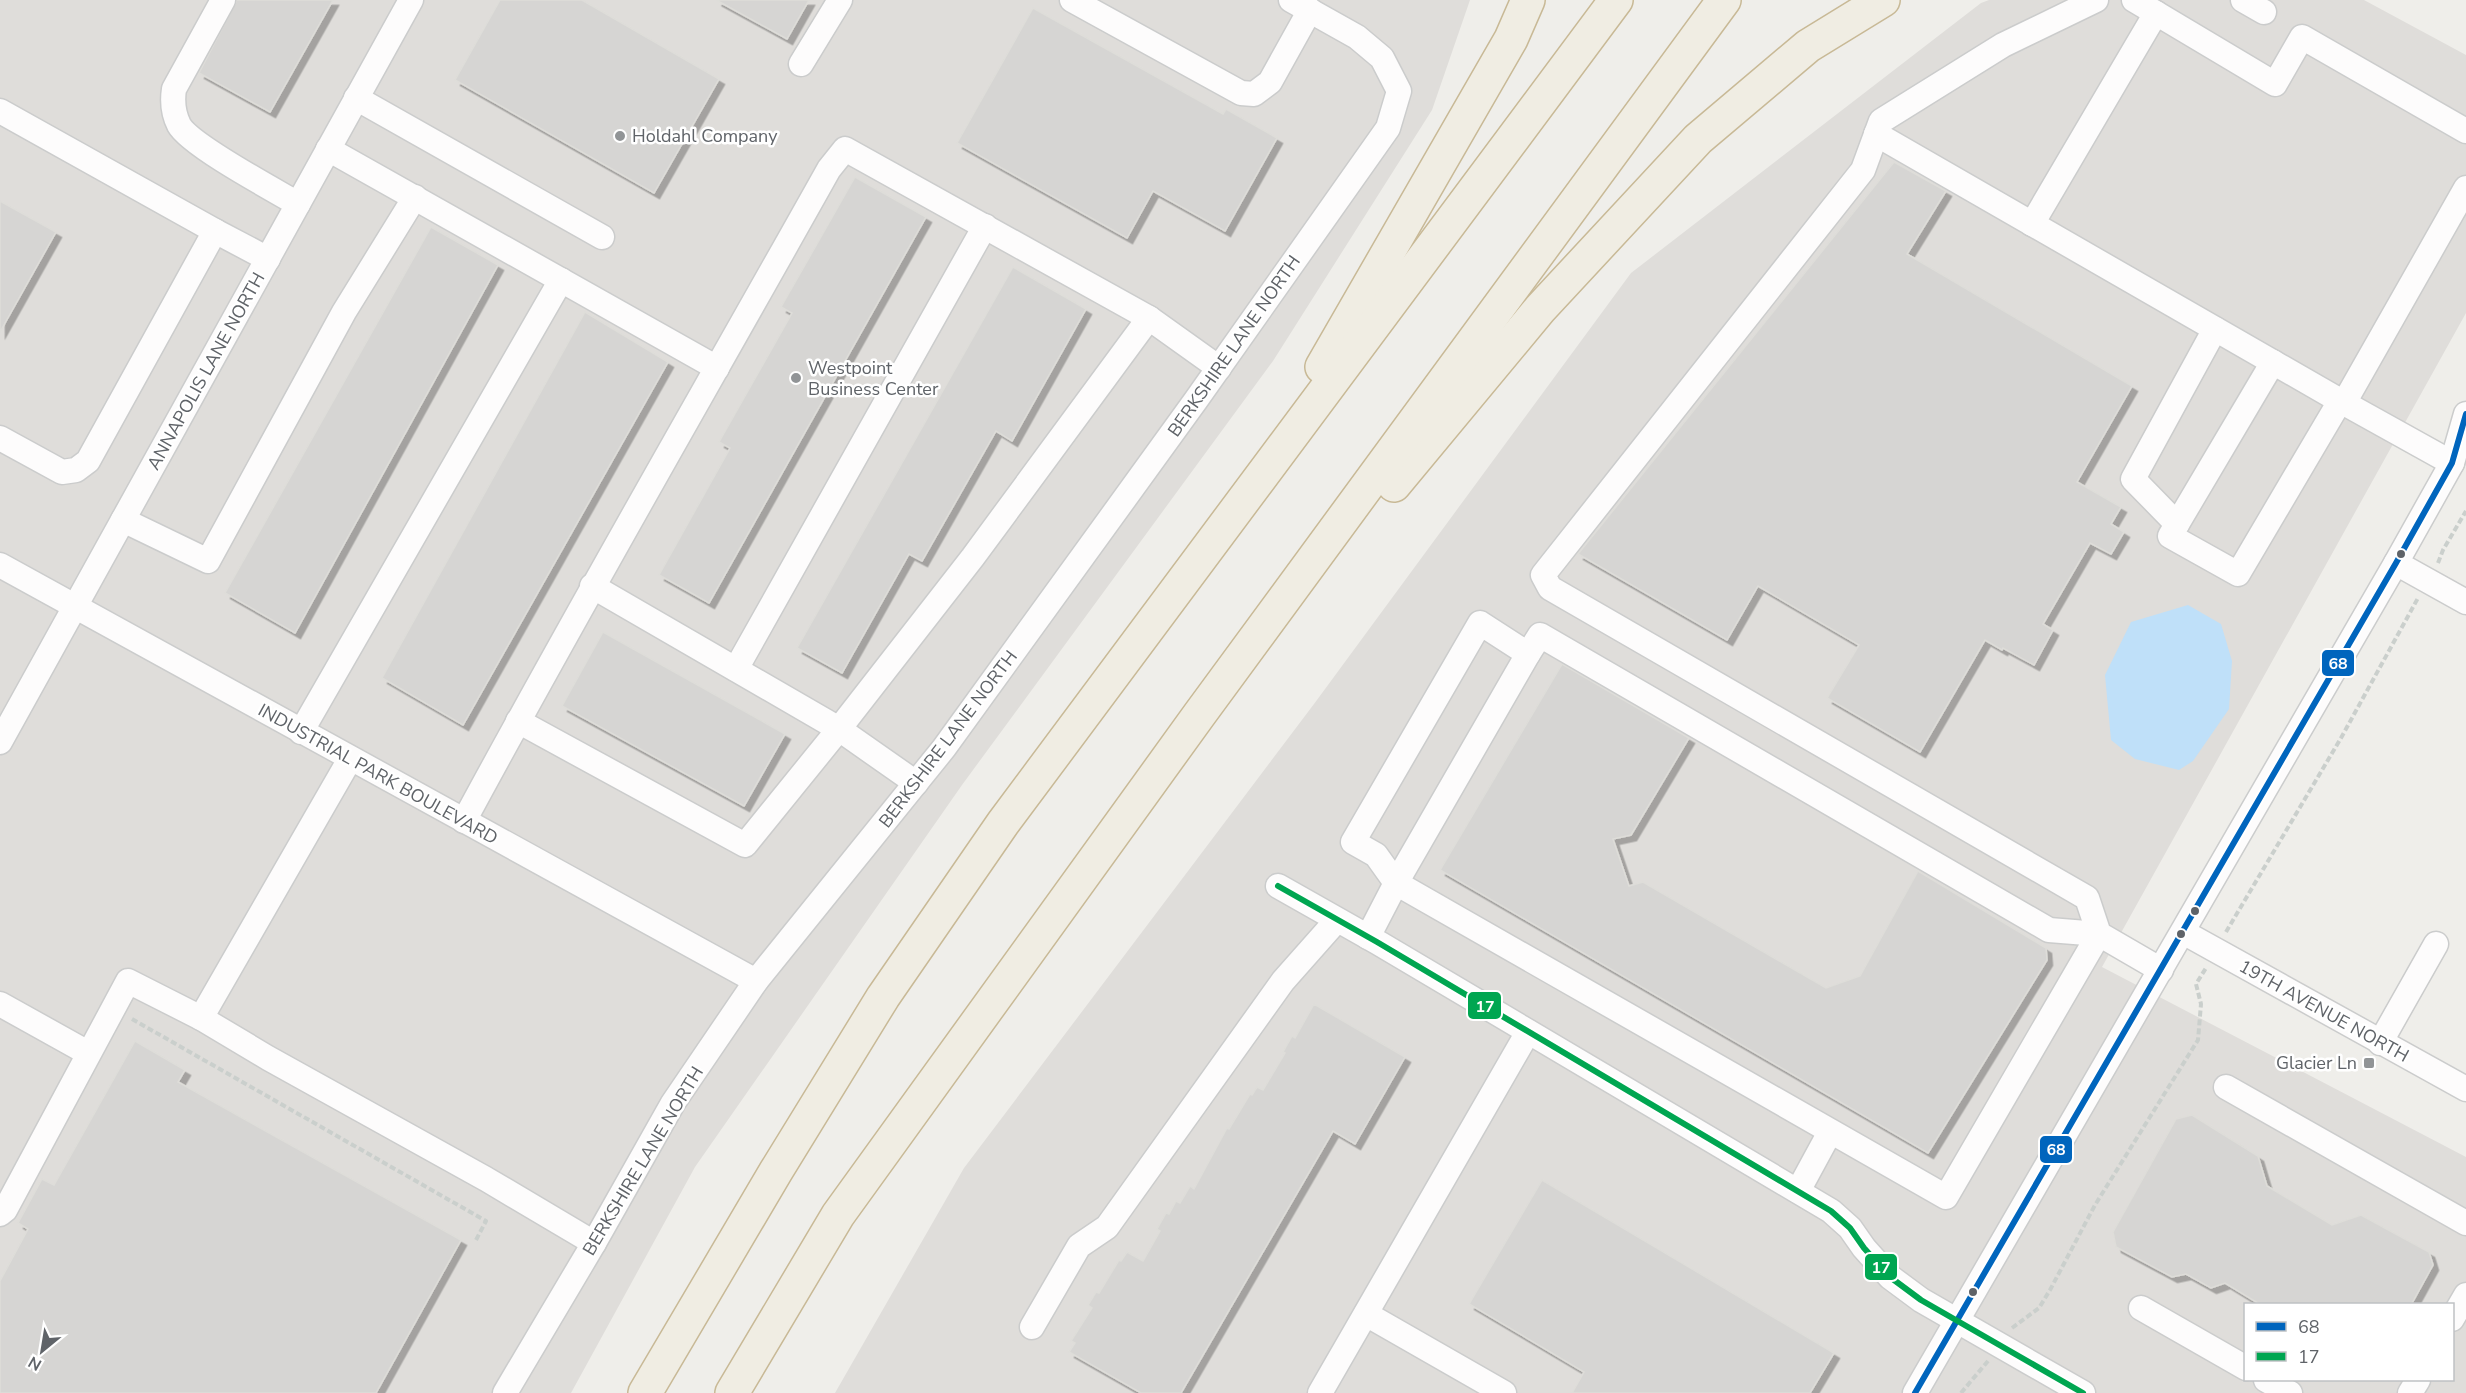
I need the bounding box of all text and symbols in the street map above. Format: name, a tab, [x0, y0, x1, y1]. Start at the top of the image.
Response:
place label: Holdahl Company	[632, 124, 778, 148]
marker: Holdahl Company	[613, 129, 627, 143]
street label: BERKSHIRE LANE NORTH	[1162, 251, 1306, 441]
street label: ANNAPOLIS LANE NORTH	[142, 268, 270, 474]
place label: Westpoint Business Center	[808, 356, 939, 401]
marker: Westpoint Business Center	[789, 371, 803, 385]
unlabelled marker	[2395, 548, 2407, 560]
street label: BERKSHIRE LANE NORTH	[873, 645, 1023, 833]
line badge: 68	[2321, 649, 2355, 677]
text: 68	[2328, 653, 2348, 675]
street label: INDUSTRIAL PARK BOULEVARD	[254, 698, 502, 850]
unlabelled marker	[2189, 905, 2201, 917]
unlabelled marker	[2175, 928, 2187, 940]
street label: 19TH AVENUE NORTH	[2235, 954, 2413, 1068]
line badge: 17	[1467, 991, 1502, 1020]
text: 17	[1475, 996, 1495, 1018]
place label: Glacier Ln	[2276, 1051, 2357, 1075]
marker: Glacier Ln	[2362, 1056, 2376, 1070]
street label: BERKSHIRE LANE NORTH	[577, 1062, 709, 1260]
line badge: 68	[2039, 1135, 2073, 1164]
text: 68	[2046, 1139, 2066, 1161]
line badge: 17	[1864, 1253, 1898, 1281]
text: 17	[1871, 1257, 1891, 1279]
unlabelled marker	[1967, 1286, 1979, 1298]
legend	[2244, 1303, 2454, 1381]
text: 68	[2298, 1315, 2320, 1339]
north arrow	[12, 1321, 72, 1381]
text: 17	[2298, 1345, 2320, 1369]
text: N	[24, 1351, 46, 1376]

